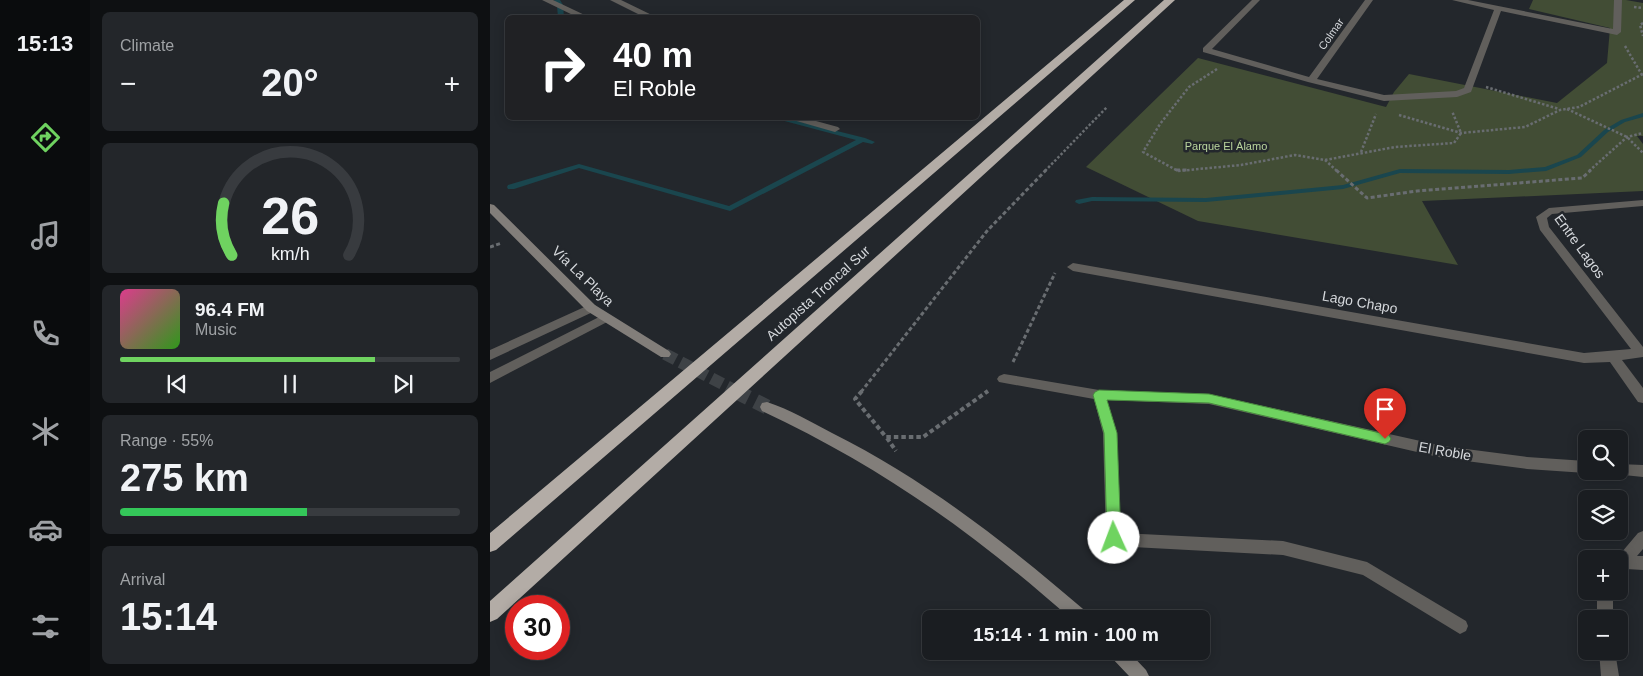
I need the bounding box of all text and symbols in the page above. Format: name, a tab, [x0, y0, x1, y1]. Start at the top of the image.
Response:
street label: Colmar	[1316, 16, 1346, 52]
text: 15:13	[17, 31, 73, 56]
icon: right	[530, 35, 595, 100]
text: 40 m	[613, 35, 693, 74]
text: Climate	[120, 37, 174, 54]
text: 20°	[261, 62, 319, 104]
text: −	[120, 68, 136, 99]
text: +	[444, 68, 460, 99]
text: El Roble	[613, 76, 696, 101]
icon: directions	[28, 120, 63, 155]
park label: Parque El Álamo	[1185, 140, 1267, 152]
text: 26	[261, 187, 319, 245]
street label: Entre Lagos	[1551, 211, 1609, 281]
icon: music	[28, 218, 63, 253]
street label: Autopista Troncal Sur	[763, 242, 873, 344]
street label: Vía La Playa	[549, 243, 617, 309]
text: km/h	[271, 244, 309, 264]
street label: Lago Chapo	[1321, 287, 1399, 317]
text: 96.4 FM	[195, 299, 265, 320]
icon: phone	[28, 316, 63, 351]
text: Music	[195, 321, 237, 338]
icon: previous	[163, 370, 191, 398]
icon: pause	[276, 370, 304, 398]
icon: next	[389, 370, 417, 398]
pin	[1364, 388, 1406, 439]
icon: arrive	[1371, 395, 1399, 423]
icon: climate	[28, 414, 63, 449]
map controls	[1578, 430, 1628, 660]
button: search	[1578, 430, 1628, 480]
text: Range · 55%	[120, 432, 213, 449]
street label: El Roble	[1418, 439, 1473, 464]
text: 275 km	[120, 457, 249, 499]
button: layers	[1578, 490, 1628, 540]
position arrow	[1087, 511, 1139, 563]
icon: car	[28, 512, 63, 547]
button: +	[1578, 550, 1628, 600]
text: Arrival	[120, 571, 165, 588]
speed limit sign: 30	[505, 595, 570, 660]
text: 15:14	[120, 596, 217, 638]
icon: filters	[28, 609, 63, 644]
button: −	[1578, 610, 1628, 660]
text: 15:14 · 1 min · 100 m	[973, 624, 1159, 645]

